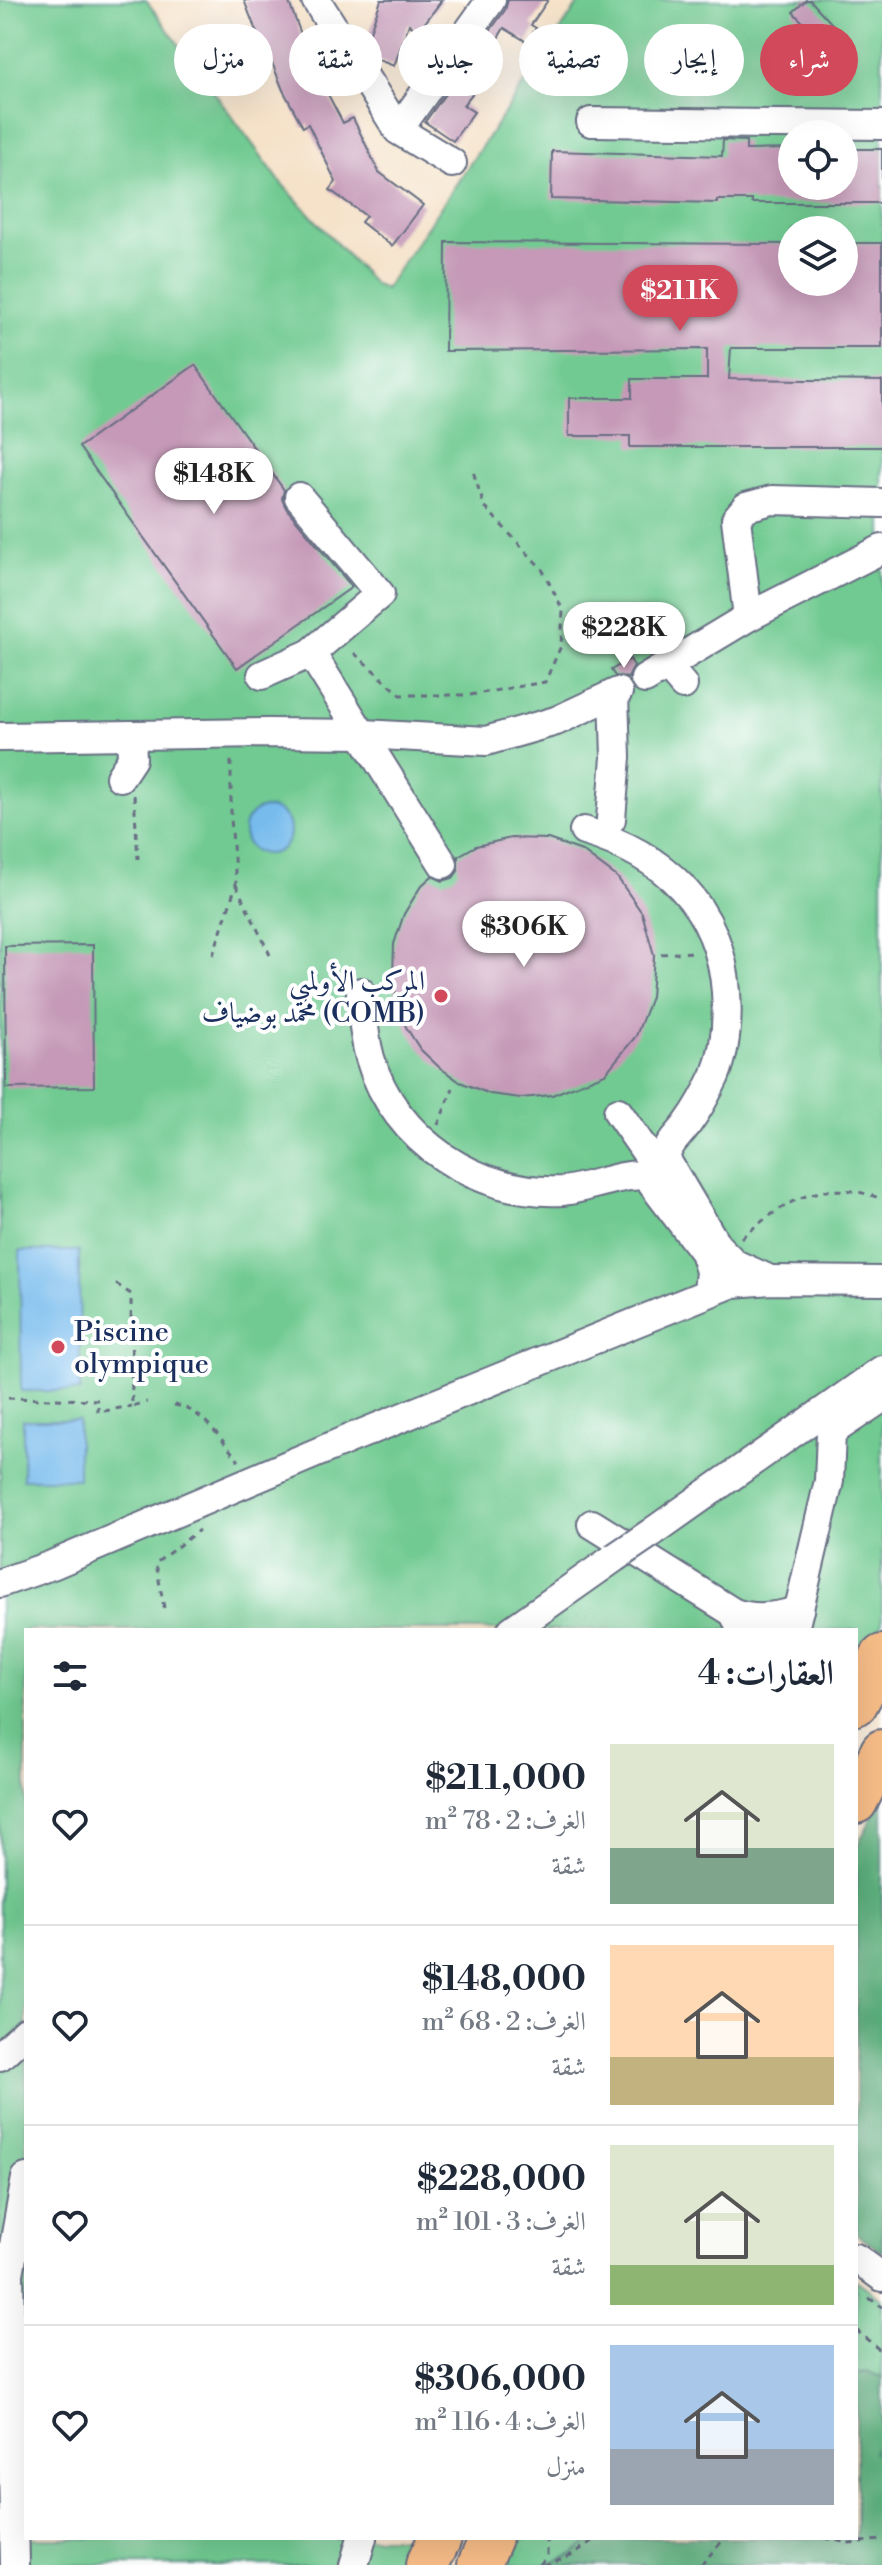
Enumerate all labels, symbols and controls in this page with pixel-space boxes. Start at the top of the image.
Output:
chip: منزل [174,24,273,96]
chip: شقة [289,24,382,96]
chip: جديد [398,24,503,96]
chip: تصفية [519,24,628,96]
chip: إيجار [644,24,744,96]
chip: شراء [760,24,858,96]
map controls [778,120,858,296]
button: locate [778,120,858,200]
button: layers [778,216,858,296]
pin: $211K [624,265,736,333]
text: $211K [641,275,719,307]
pin: $148K [158,448,270,516]
text: $148K [173,458,255,490]
pin: $228K [568,602,680,670]
text: $228K [581,612,667,644]
pin: $306K [468,901,580,969]
text: $306K [480,911,568,943]
place label: المركب الأولمبي محمد بوضياف (COMB) [202,962,425,1031]
marker: المركب الأولمبي محمد بوضياف (COMB) [432,987,450,1005]
place label: Piscine olympique [74,1315,209,1382]
marker: Piscine olympique [49,1338,67,1356]
text: العقارات: 4 [698,1653,834,1695]
icon: filters [48,1654,92,1698]
text: $211,000 [425,1758,586,1800]
icon: home [674,1776,770,1872]
icon: heart [48,1802,92,1846]
text: الغرف: 2 · 78 m² [425,1805,586,1837]
text: شقة [552,1850,586,1882]
text: $148,000 [422,1959,586,2001]
icon: home [674,1977,770,2073]
icon: heart [48,2003,92,2047]
text: الغرف: 2 · 68 m² [422,2006,586,2038]
text: شقة [552,2051,586,2083]
text: $228,000 [417,2159,586,2201]
icon: home [674,2177,770,2273]
icon: heart [48,2203,92,2247]
text: الغرف: 3 · 101 m² [416,2206,586,2238]
text: شقة [552,2251,586,2283]
text: $306,000 [415,2359,586,2401]
icon: home [674,2377,770,2473]
icon: heart [48,2403,92,2447]
text: الغرف: 4 · 116 m² [415,2406,586,2438]
text: منزل [546,2451,586,2483]

